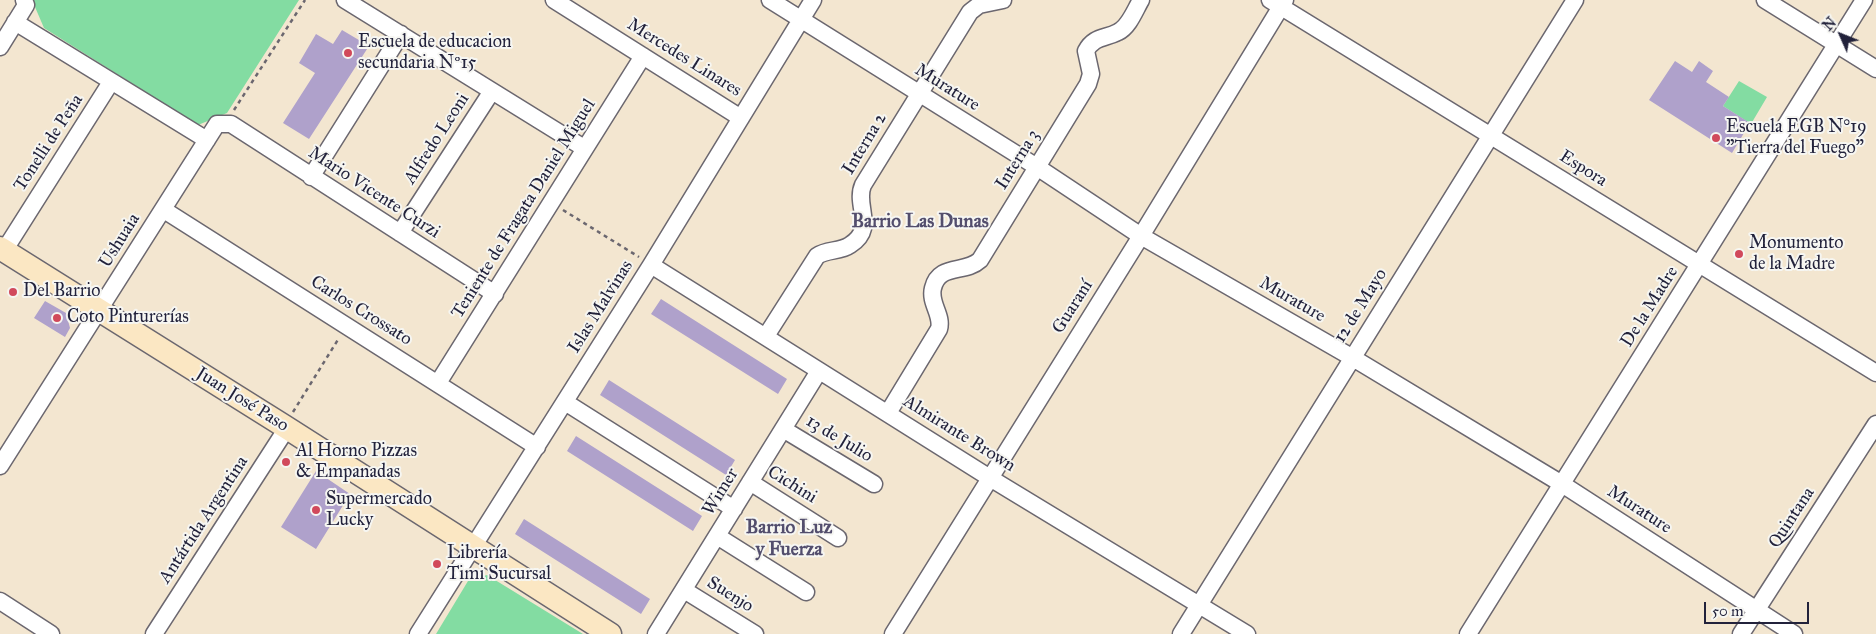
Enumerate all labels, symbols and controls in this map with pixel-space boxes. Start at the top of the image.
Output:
north arrow [1816,10,1866,60]
street label: Mercedes Linares [623,14,745,102]
text: N [1820,14,1840,34]
place label: Escuela de educacion secundaria Nº15 [358,32,512,74]
marker: Escuela de educacion secundaria Nº15 [342,47,354,59]
street label: Murature [911,60,983,116]
street label: Alfredo Leoni [400,90,474,188]
street label: Tonelli de Peña [10,91,88,195]
street label: Teniente de Fragata Daniel Miguel [447,95,601,323]
street label: Interna 2 [838,109,892,179]
place label: Escuela EGB N°19 "Tierra del Fuego" [1726,117,1867,160]
street label: Interna 3 [991,126,1045,194]
marker: Escuela EGB N°19 "Tierra del Fuego" [1710,132,1722,144]
street label: Mario Vicente Curzi [304,142,444,244]
street label: Espora [1555,146,1611,192]
street label: Ushuaia [95,210,145,272]
district label: Barrio Las Dunas [851,211,989,233]
place label: Monumento de la Madre [1749,233,1844,276]
marker: Monumento de la Madre [1733,248,1745,260]
street label: Islas Malvinas [564,257,638,357]
street label: De la Madre [1617,263,1683,351]
street label: 12 de Mayo [1330,265,1392,347]
street label: Carlos Crossato [306,271,416,351]
street label: Murature [1255,273,1329,327]
street label: Guaraní [1048,276,1098,338]
place label: Del Barrio [23,281,101,303]
marker: Del Barrio [7,286,19,298]
place label: Coto Pinturerías [67,307,189,329]
marker: Coto Pinturerías [51,312,63,324]
street label: Juan José Paso [192,363,292,437]
street label: Almirante Brown [899,391,1019,477]
street label: 13 de Julio [802,411,876,467]
place label: Al Horno Pizzas & Empanadas [296,441,417,484]
street label: Antártida Argentina [155,452,253,588]
marker: Al Horno Pizzas & Empanadas [280,456,292,468]
street label: Cichini [763,461,821,509]
street label: Wimer [698,465,744,519]
street label: Murature [1603,481,1675,539]
street label: Quintana [1764,484,1820,552]
place label: Supermercado Lucky [326,489,432,532]
marker: Supermercado Lucky [310,504,322,516]
district label: Barrio Luz y Fuerza [746,517,832,561]
place label: Librería Timi Sucursal [447,543,551,586]
marker: Librería Timi Sucursal [431,558,443,570]
street label: Suenjo [703,572,757,618]
scale bar [1706,592,1811,624]
text: 50 m [1712,602,1744,620]

